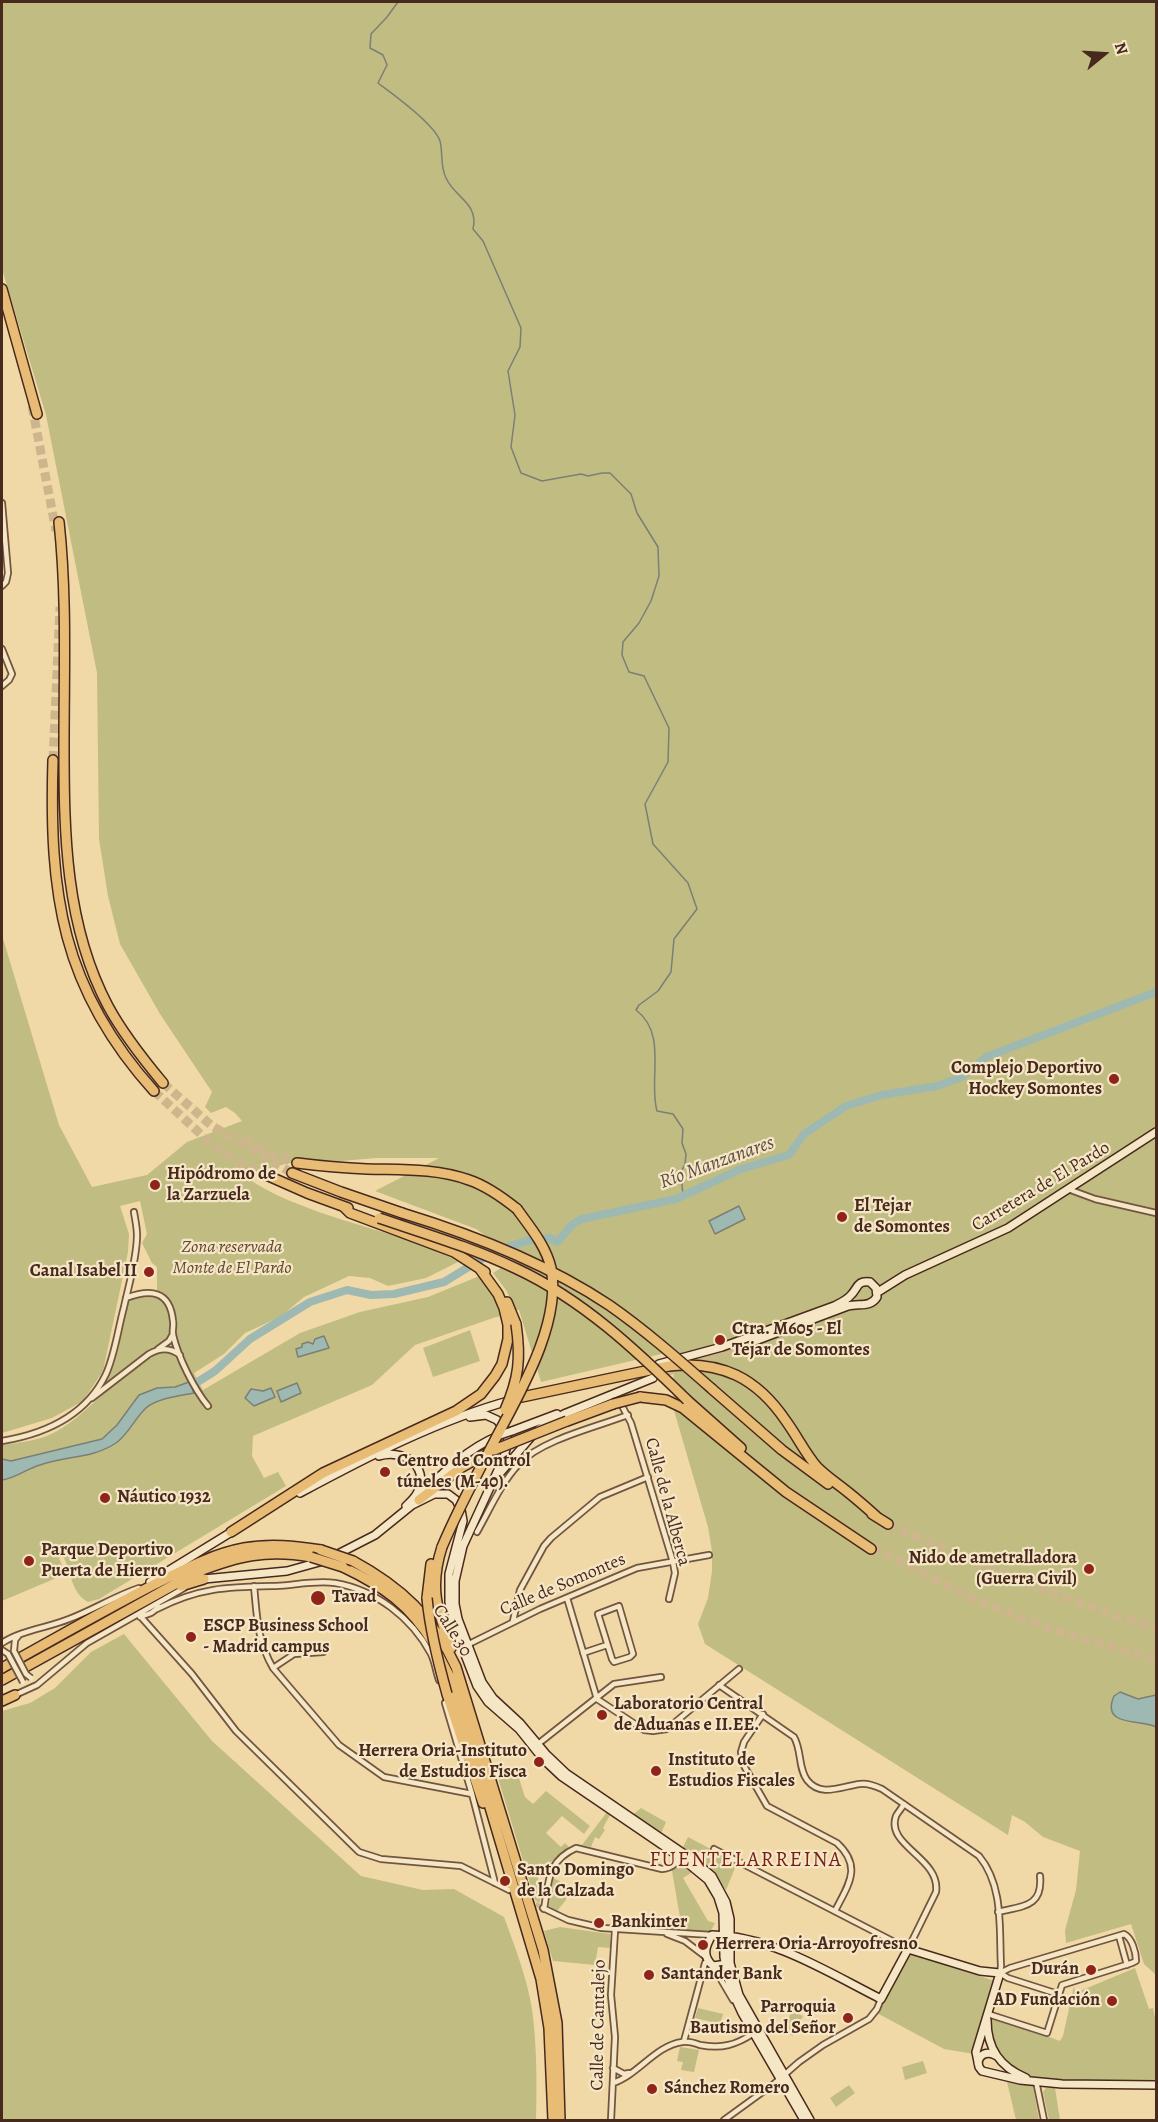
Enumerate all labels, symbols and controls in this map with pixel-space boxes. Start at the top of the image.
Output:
north arrow [1074,24,1134,84]
text: N [1109,39,1133,57]
place label: Complejo Deportivo Hockey Somontes [951,1058,1102,1100]
marker: Complejo Deportivo Hockey Somontes [1107,1072,1121,1086]
water label: Río Manzanares [656,1131,778,1195]
street label: Carretera de El Pardo [968,1137,1114,1237]
place label: Hipódromo de la Zarzuela [167,1164,276,1206]
marker: Hipódromo de la Zarzuela [148,1178,162,1192]
place label: El Tejar de Somontes [854,1196,950,1238]
marker: El Tejar de Somontes [835,1210,849,1224]
park label: Zona reservada Monte de El Pardo [172,1237,292,1280]
place label: Canal Isabel II [30,1261,137,1283]
marker: Canal Isabel II [142,1265,156,1279]
place label: Ctra. M605 - El Tejar de Somontes [732,1319,870,1362]
marker: Ctra. M605 - El Tejar de Somontes [713,1333,727,1347]
street label: Calle de la Alberca [639,1435,695,1569]
place label: Centro de Control túneles (M-40). [397,1451,530,1494]
marker: Centro de Control túneles (M-40). [378,1465,392,1479]
place label: Náutico 1932 [117,1487,211,1509]
marker: Náutico 1932 [98,1491,112,1505]
place label: Parque Deportivo Puerta de Hierro [41,1540,173,1582]
place label: Nido de ametralladora (Guerra Civil) [909,1548,1077,1590]
street label: Calle de Somontes [497,1549,629,1621]
marker: Parque Deportivo Puerta de Hierro [22,1554,36,1568]
marker: Nido de ametralladora (Guerra Civil) [1082,1562,1096,1576]
place label: Tavad [332,1587,376,1609]
marker: Tavad [309,1589,327,1607]
street label: Calle 30 [428,1601,476,1661]
place label: ESCP Business School - Madrid campus [203,1616,368,1658]
marker: ESCP Business School - Madrid campus [184,1630,198,1644]
place label: Laboratorio Central de Aduanas e II.EE. [614,1694,763,1736]
marker: Laboratorio Central de Aduanas e II.EE. [595,1708,609,1722]
place label: Herrera Oria-Instituto de Estudios Fisca [358,1741,527,1784]
place label: Instituto de Estudios Fiscales [668,1750,795,1792]
marker: Herrera Oria-Instituto de Estudios Fisca [532,1755,546,1769]
marker: Instituto de Estudios Fiscales [649,1764,663,1778]
district label: FUENTELARREINA [649,1848,843,1874]
place label: Santo Domingo de la Calzada [517,1860,634,1902]
marker: Santo Domingo de la Calzada [498,1874,512,1888]
place label: Bankinter [611,1912,687,1934]
marker: Bankinter [592,1916,606,1930]
place label: Herrera Oria-Arroyofresno [715,1934,918,1956]
marker: Herrera Oria-Arroyofresno [696,1938,710,1952]
street label: Calle de Cantalejo [587,1959,611,2091]
place label: Durán [1031,1959,1079,1981]
marker: Durán [1084,1963,1098,1977]
place label: Santander Bank [661,1964,782,1986]
marker: Santander Bank [642,1968,656,1982]
place label: AD Fundación [993,1990,1100,2012]
marker: AD Fundación [1105,1994,1119,2008]
place label: Parroquia Bautismo del Señor [690,1997,836,2040]
marker: Parroquia Bautismo del Señor [841,2011,855,2025]
place label: Sánchez Romero [664,2078,789,2100]
marker: Sánchez Romero [645,2082,659,2096]

